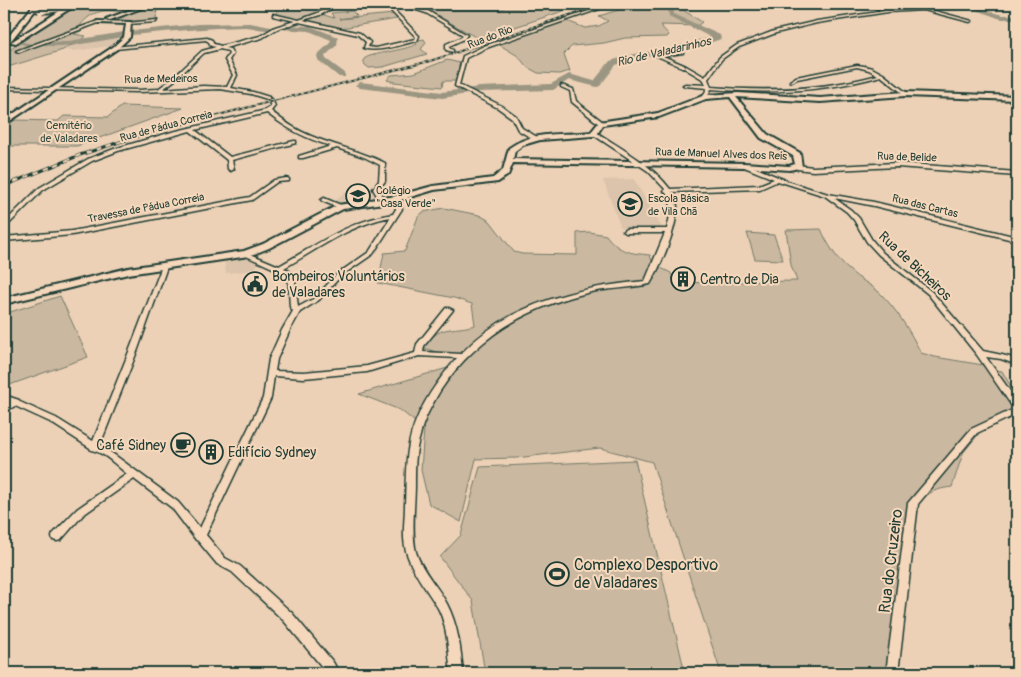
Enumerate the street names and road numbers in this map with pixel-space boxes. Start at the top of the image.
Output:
street label: Rua do Rio [466,22,514,52]
street label: Rua de Medeiros [124,72,198,86]
street label: Rua de Pádua Correia [118,107,214,145]
street label: Rua de Manuel Alves dos Reis [655,145,787,163]
street label: Rua de Belide [877,149,938,165]
street label: Travessa de Pádua Correia [87,190,205,226]
street label: Rua das Cartas [891,192,959,220]
street label: Rua de Bicheiros [875,228,956,305]
street label: Rua do Cruzeiro [875,508,907,614]

